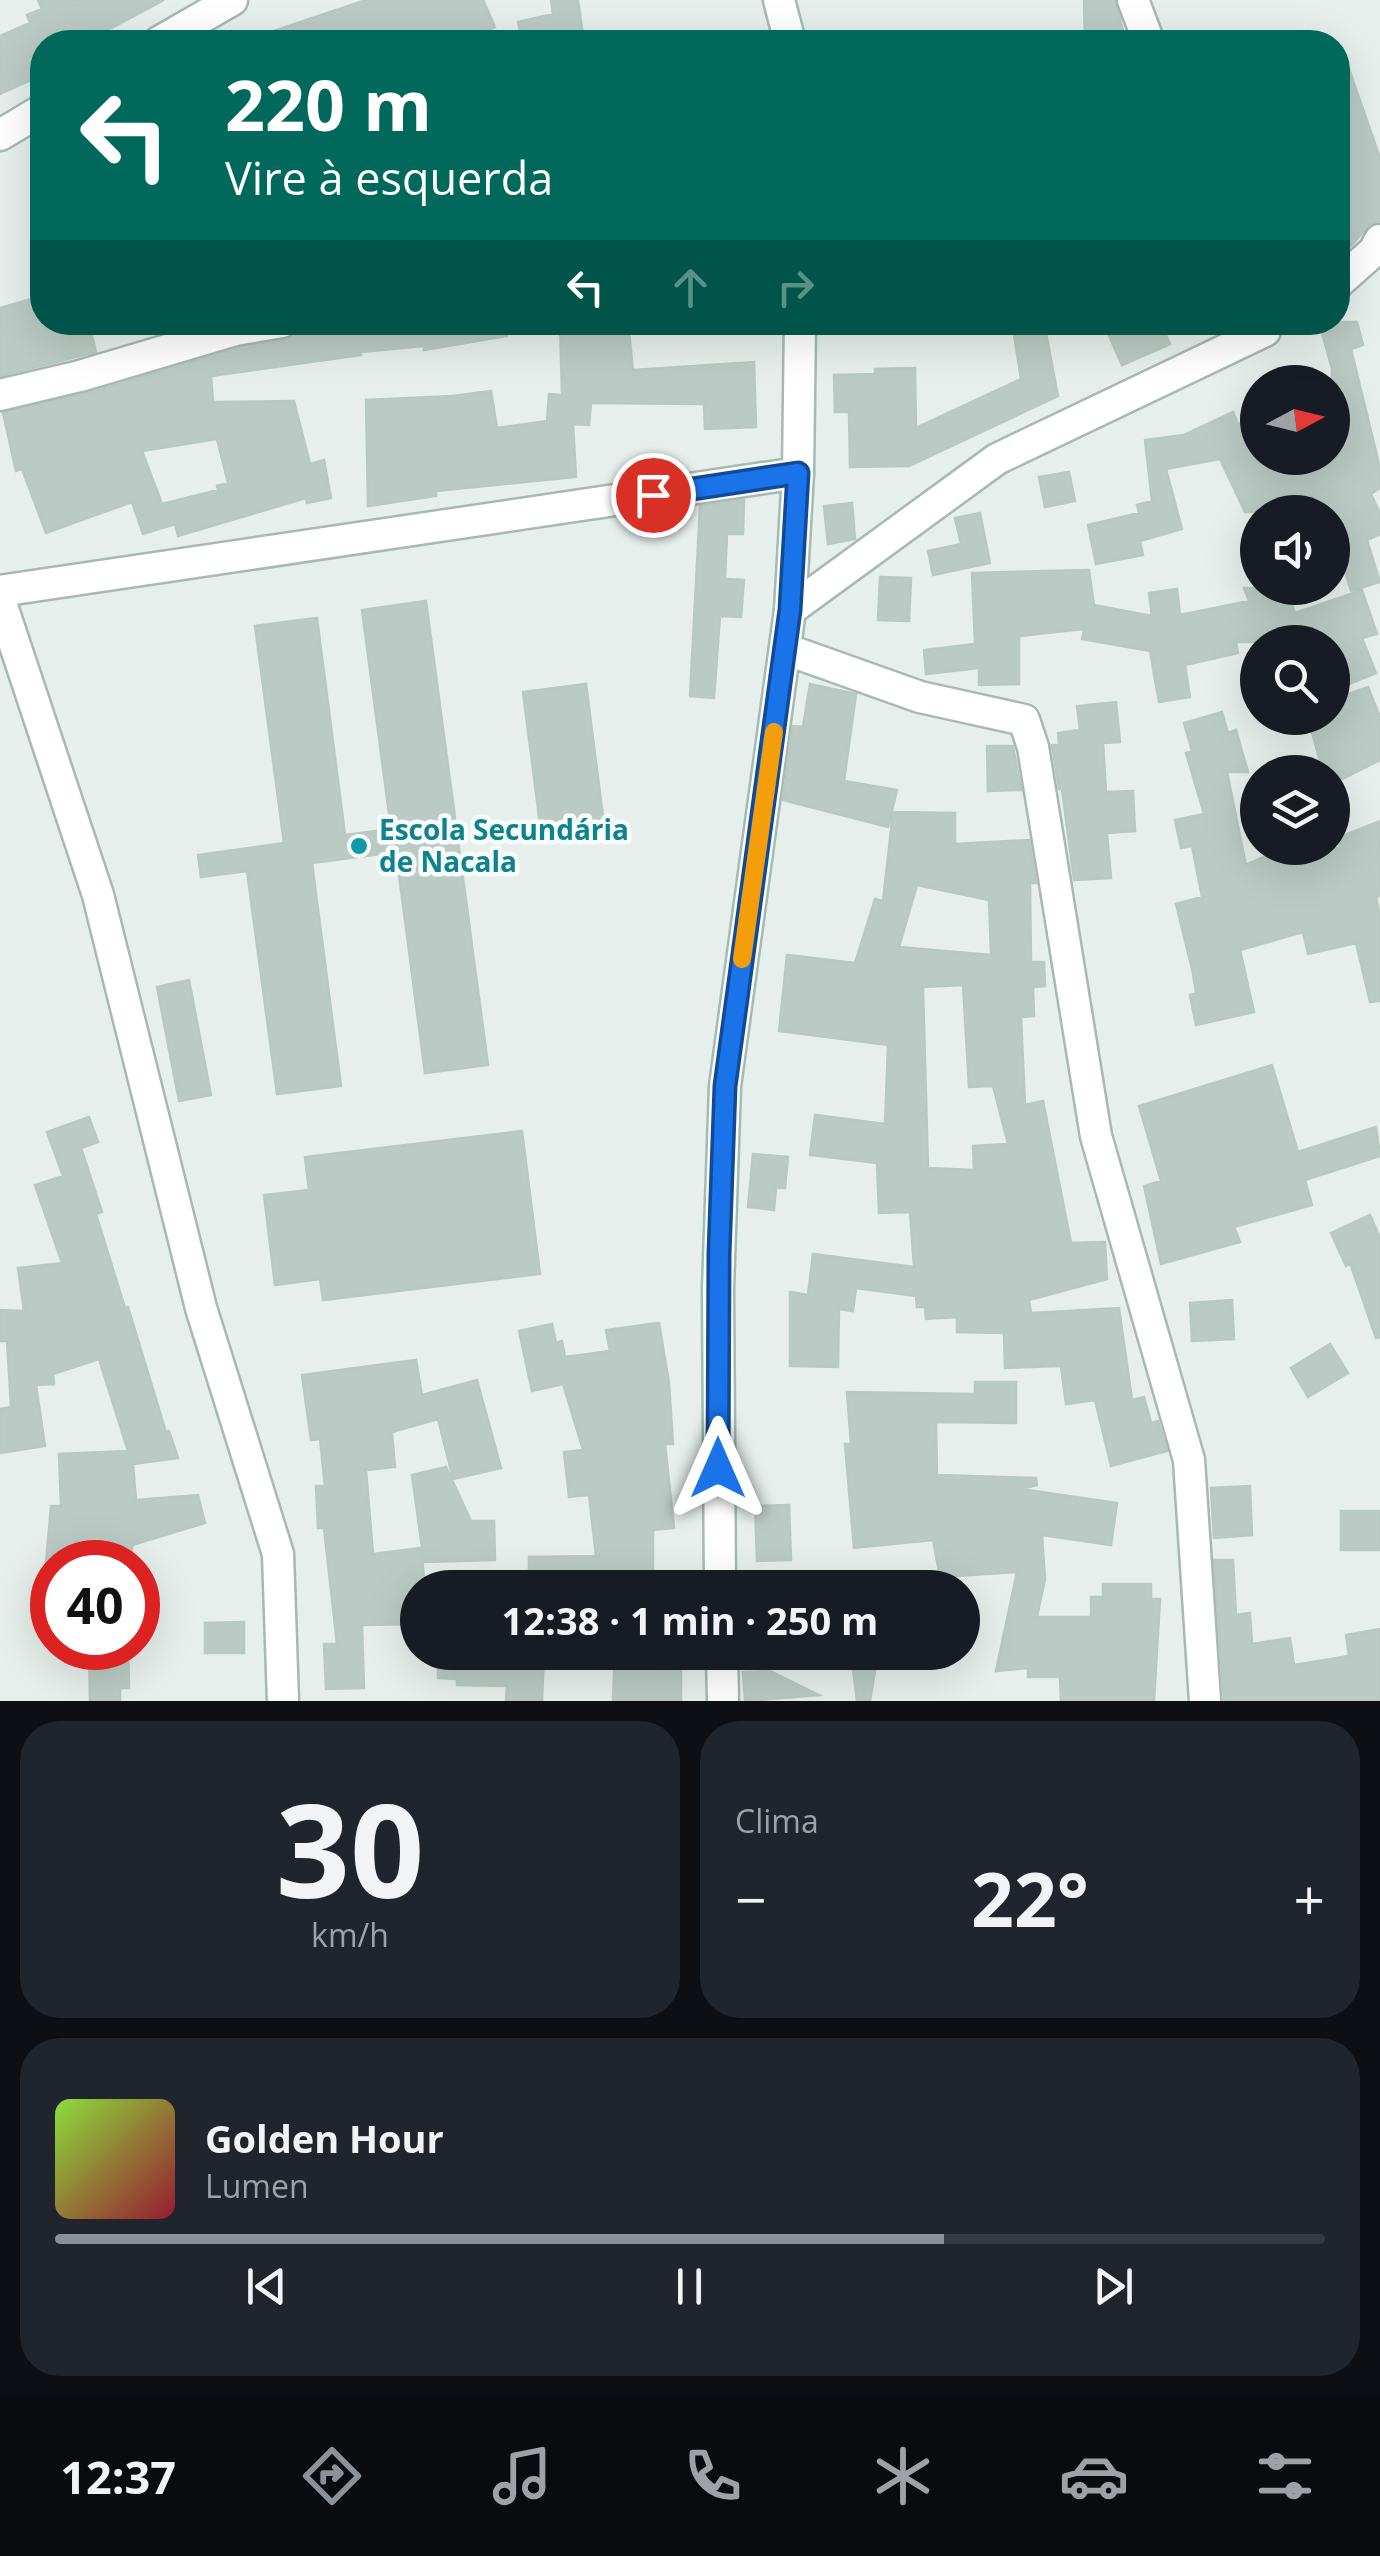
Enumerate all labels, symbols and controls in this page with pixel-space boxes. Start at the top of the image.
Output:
text: 220 m [225,56,432,152]
icon: left [60,70,190,200]
text: Vire à esquerda [225,147,553,208]
icon: left [558,260,613,315]
icon: ahead [663,260,718,315]
icon: right [768,260,823,315]
north arrow [1240,365,1350,475]
map controls [1240,365,1350,865]
pin [611,453,696,538]
icon: arrive [626,468,681,523]
button: sound [1240,495,1350,605]
button: search [1240,625,1350,735]
button: layers [1240,755,1350,865]
place label: Escola Secundária de Nacala [379,810,629,880]
marker: Escola Secundária de Nacala [348,835,370,857]
position arrow [666,1416,770,1520]
speed limit sign: 40 [30,1540,160,1670]
text: 12:38 · 1 min · 250 m [502,1594,878,1646]
text: 30 [276,1759,424,1936]
text: Clima [735,1799,819,1842]
text: 22° [971,1847,1089,1949]
text: − [735,1861,766,1936]
text: + [1294,1861,1325,1936]
text: km/h [311,1913,389,1956]
text: Golden Hour [205,2112,444,2164]
text: Lumen [205,2164,309,2207]
icon: previous [239,2259,294,2314]
icon: pause [662,2259,717,2314]
icon: next [1086,2259,1141,2314]
icon: directions [297,2441,367,2511]
icon: music [487,2441,557,2511]
icon: phone [678,2441,748,2511]
icon: climate [868,2441,938,2511]
icon: car [1059,2441,1129,2511]
icon: filters [1250,2441,1320,2511]
text: 12:37 [60,2446,176,2507]

